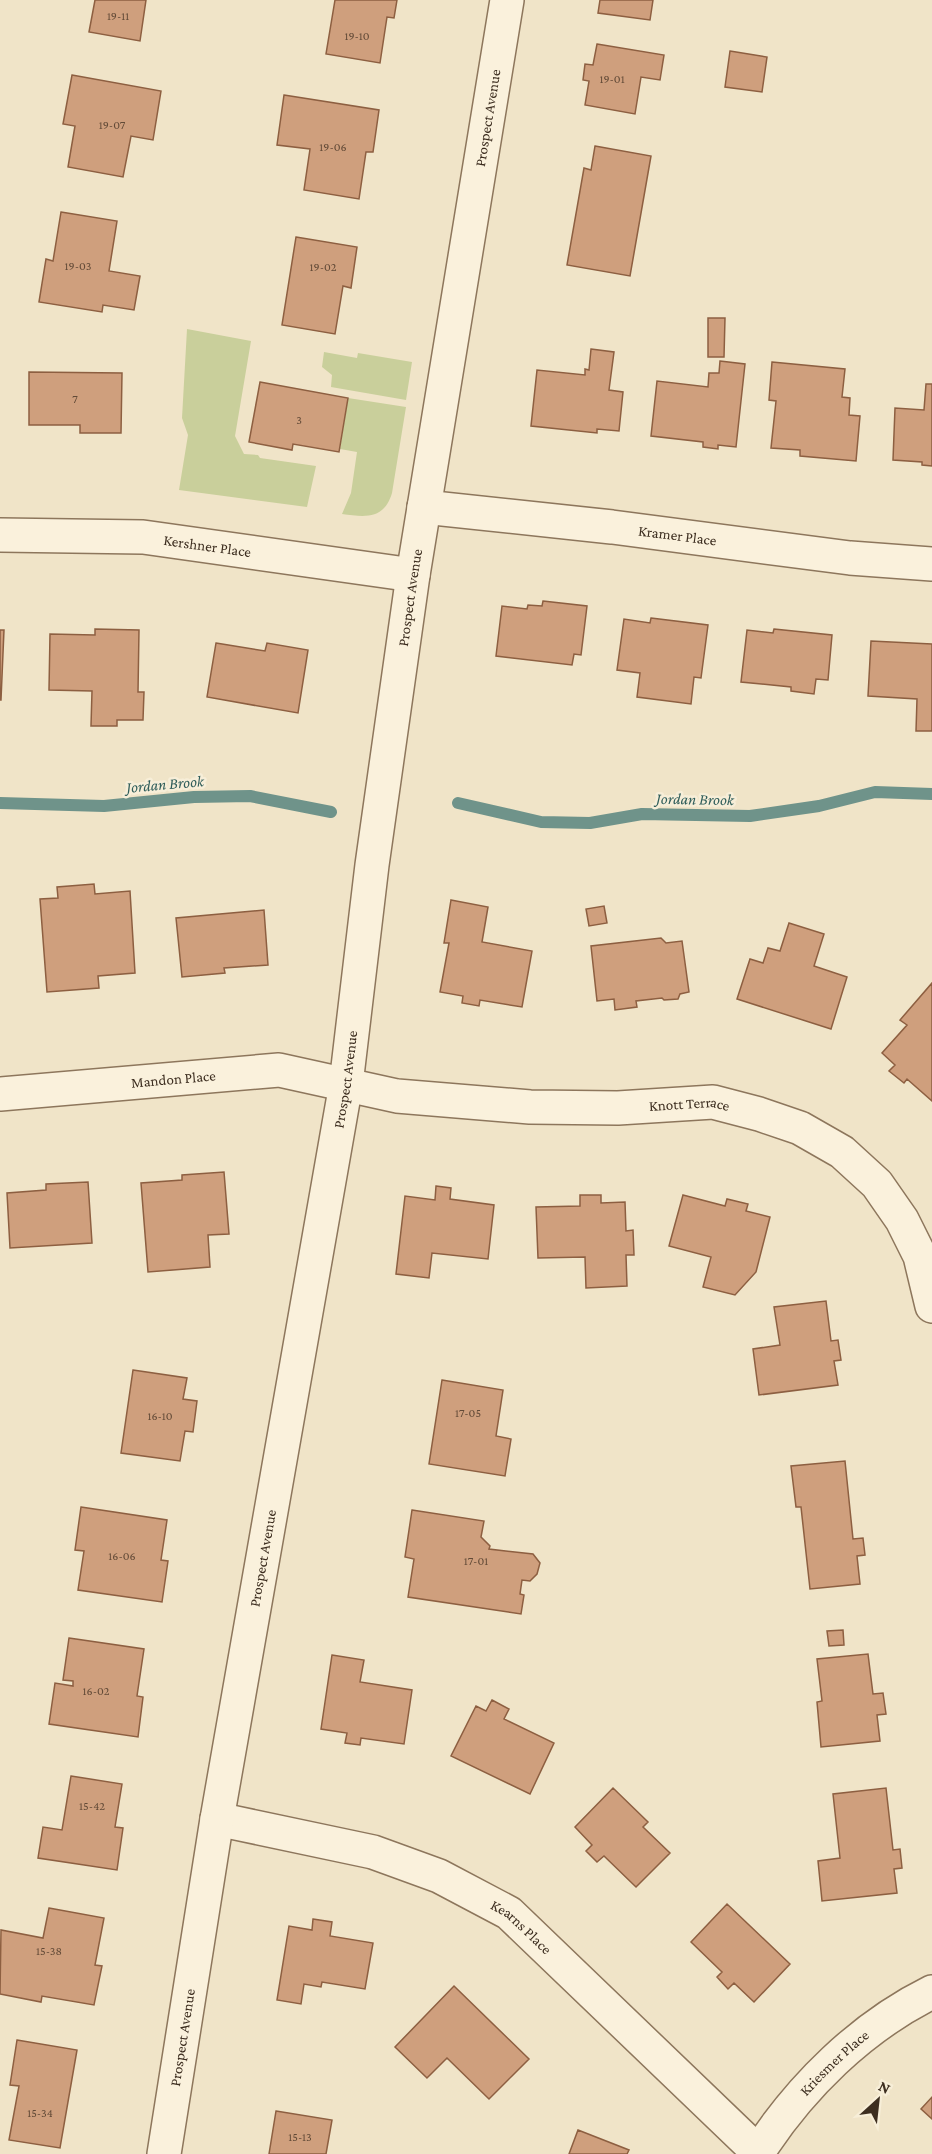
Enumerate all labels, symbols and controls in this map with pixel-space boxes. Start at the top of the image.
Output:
house number: 19-11 [107,9,129,23]
house number: 19-10 [344,29,370,43]
street label: Prospect Avenue [472,68,504,168]
house number: 19-01 [599,72,625,86]
house number: 19-07 [99,118,126,132]
house number: 19-06 [319,140,347,154]
house number: 19-03 [65,259,92,273]
house number: 19-02 [310,260,337,274]
house number: 7 [72,392,78,406]
house number: 3 [296,413,302,427]
street label: Kramer Place [637,523,718,549]
street label: Kershner Place [163,532,253,560]
street label: Prospect Avenue [395,547,425,648]
water label: Jordan Brook [123,772,206,797]
water label: Jordan Brook [653,790,735,809]
street label: Prospect Avenue [330,1029,360,1129]
street label: Mandon Place [130,1067,217,1091]
street label: Knott Terrace [649,1094,732,1114]
house number: 17-05 [455,1406,481,1420]
house number: 16-10 [147,1409,173,1423]
street label: Prospect Avenue [246,1508,279,1608]
house number: 16-06 [108,1549,136,1563]
house number: 17-01 [464,1554,488,1568]
house number: 16-02 [83,1684,110,1698]
house number: 15-42 [79,1799,105,1813]
street label: Kearns Place [488,1897,555,1958]
house number: 15-38 [36,1944,62,1958]
street label: Prospect Avenue [167,1987,198,2087]
street label: Kriesmer Place [797,2026,872,2099]
north arrow [848,2070,908,2130]
text: N [876,2077,893,2097]
house number: 15-34 [27,2106,53,2120]
house number: 15-13 [288,2130,312,2144]

